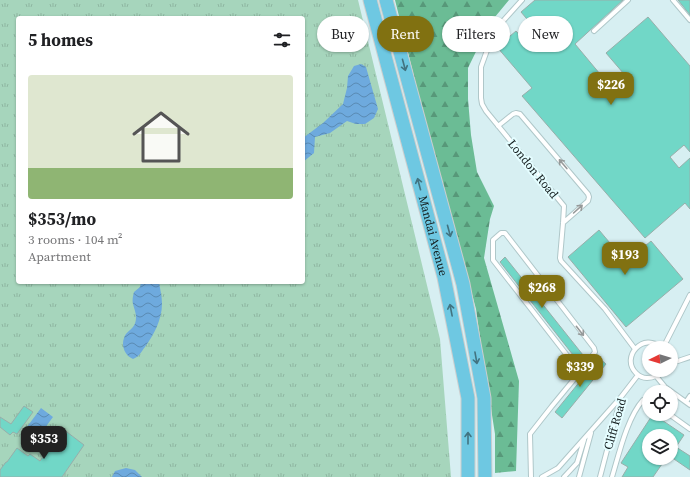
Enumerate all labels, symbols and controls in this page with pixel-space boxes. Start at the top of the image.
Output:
chip: Buy [317,16,369,52]
chip: Rent [377,16,434,52]
chip: Filters [442,16,510,52]
chip: New [518,16,573,52]
text: 5 homes [28,28,93,52]
icon: filters [271,29,293,51]
one-way arrow [400,58,408,71]
pin: $226 [587,72,635,106]
text: $226 [597,76,625,93]
icon: home [125,101,197,173]
street label: London Road [504,136,562,202]
one-way arrow [558,159,567,170]
one-way arrow [415,177,422,190]
street label: Mandai Avenue [415,194,451,278]
one-way arrow [573,205,584,214]
text: $353/mo [28,207,96,231]
one-way arrow [446,224,453,237]
text: 3 rooms · 104 m² [28,231,123,248]
pin: $193 [601,242,649,276]
text: $193 [611,246,639,263]
text: Apartment [28,248,91,265]
pin: $268 [518,275,566,309]
text: $268 [528,279,556,296]
one-way arrow [446,303,454,316]
one-way arrow [576,325,585,336]
north arrow [642,341,678,377]
map controls [642,341,678,465]
one-way arrow [473,351,481,364]
pin: $339 [556,354,604,388]
text: $339 [566,358,594,375]
button: locate [642,385,678,421]
street label: Cliff Road [600,396,630,451]
pin: $353 [20,426,68,460]
button: layers [642,429,678,465]
text: $353 [30,430,58,447]
one-way arrow [464,432,472,445]

